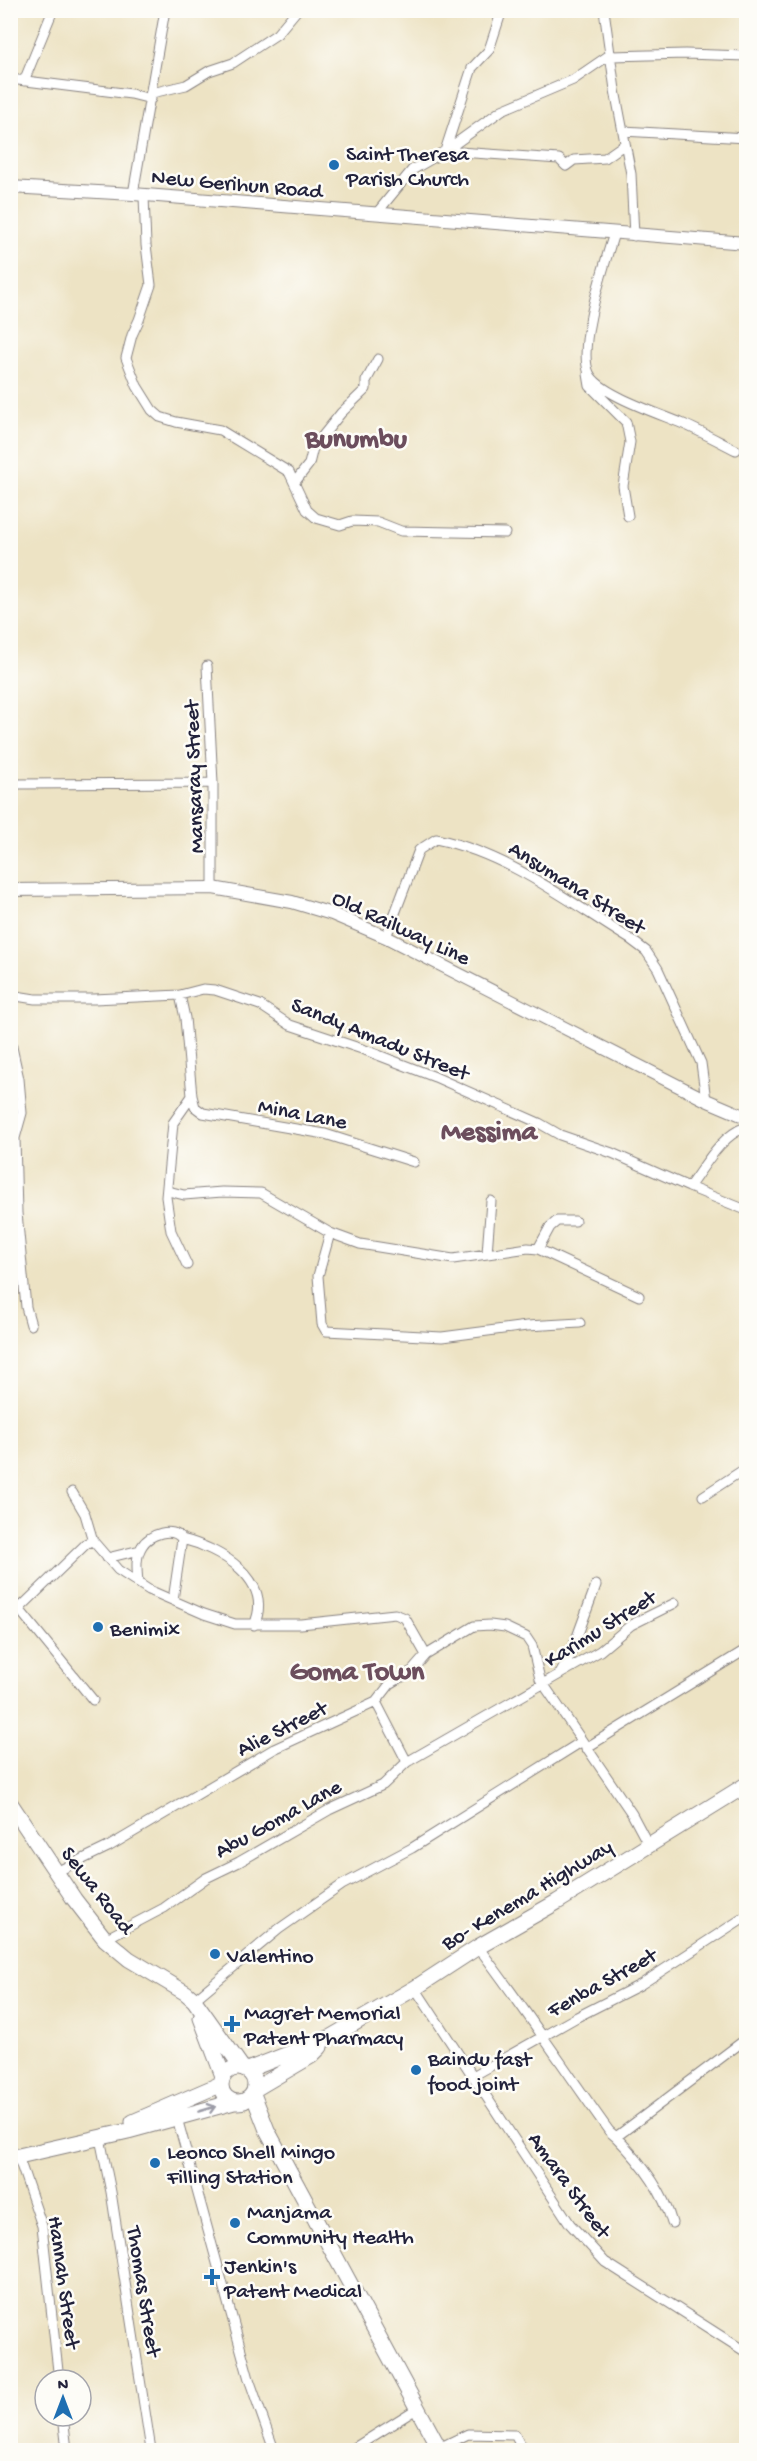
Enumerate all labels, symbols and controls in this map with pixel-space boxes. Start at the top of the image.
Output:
place label: Saint Theresa Parish Church [345,143,470,194]
marker: Saint Theresa Parish Church [327,158,341,172]
street label: New Gerihun Road [150,166,325,207]
district label: Bunumbu [304,424,408,457]
street label: Mansaray Street [180,698,212,854]
street label: Ansumana Street [503,837,651,943]
street label: Old Railway Line [327,886,474,973]
street label: Sandy Amadu Street [287,993,474,1089]
street label: Mina Lane [256,1095,350,1137]
district label: Messima [441,1117,538,1150]
street label: Karimu Street [540,1585,663,1675]
place label: Benimix [109,1618,180,1644]
marker: Benimix [91,1620,105,1634]
district label: Goma Town [290,1657,425,1690]
street label: Alie Street [233,1696,334,1764]
street label: Abu Goma Lane [211,1775,347,1866]
street label: Bo- Kenema Highway [437,1835,618,1958]
street label: Sewa Road [54,1842,139,1942]
street label: Fenba Street [543,1943,664,2026]
place label: Valentino [226,1945,314,1971]
marker: Valentino [208,1947,222,1961]
place label: Magret Memorial Patent Pharmacy [243,2002,404,2053]
marker: Magret Memorial Patent Pharmacy [225,2017,239,2031]
place label: Baindu fast food joint [427,2048,533,2099]
marker: Baindu fast food joint [409,2063,423,2077]
one-way arrow [197,2103,216,2114]
street label: Amara Street [521,2128,616,2246]
place label: Leonco Shell Mingo Filling Station [166,2141,335,2192]
marker: Leonco Shell Mingo Filling Station [148,2156,162,2170]
place label: Manjama Community Health [247,2201,414,2252]
street label: Hannah Street [40,2215,84,2352]
marker: Manjama Community Health [228,2216,242,2230]
street label: Thomas Street [119,2223,165,2361]
place label: Jenkin's Patent Medical [223,2255,362,2306]
marker: Jenkin's Patent Medical [205,2270,219,2284]
north arrow [33,2368,93,2428]
text: N [58,2377,69,2396]

